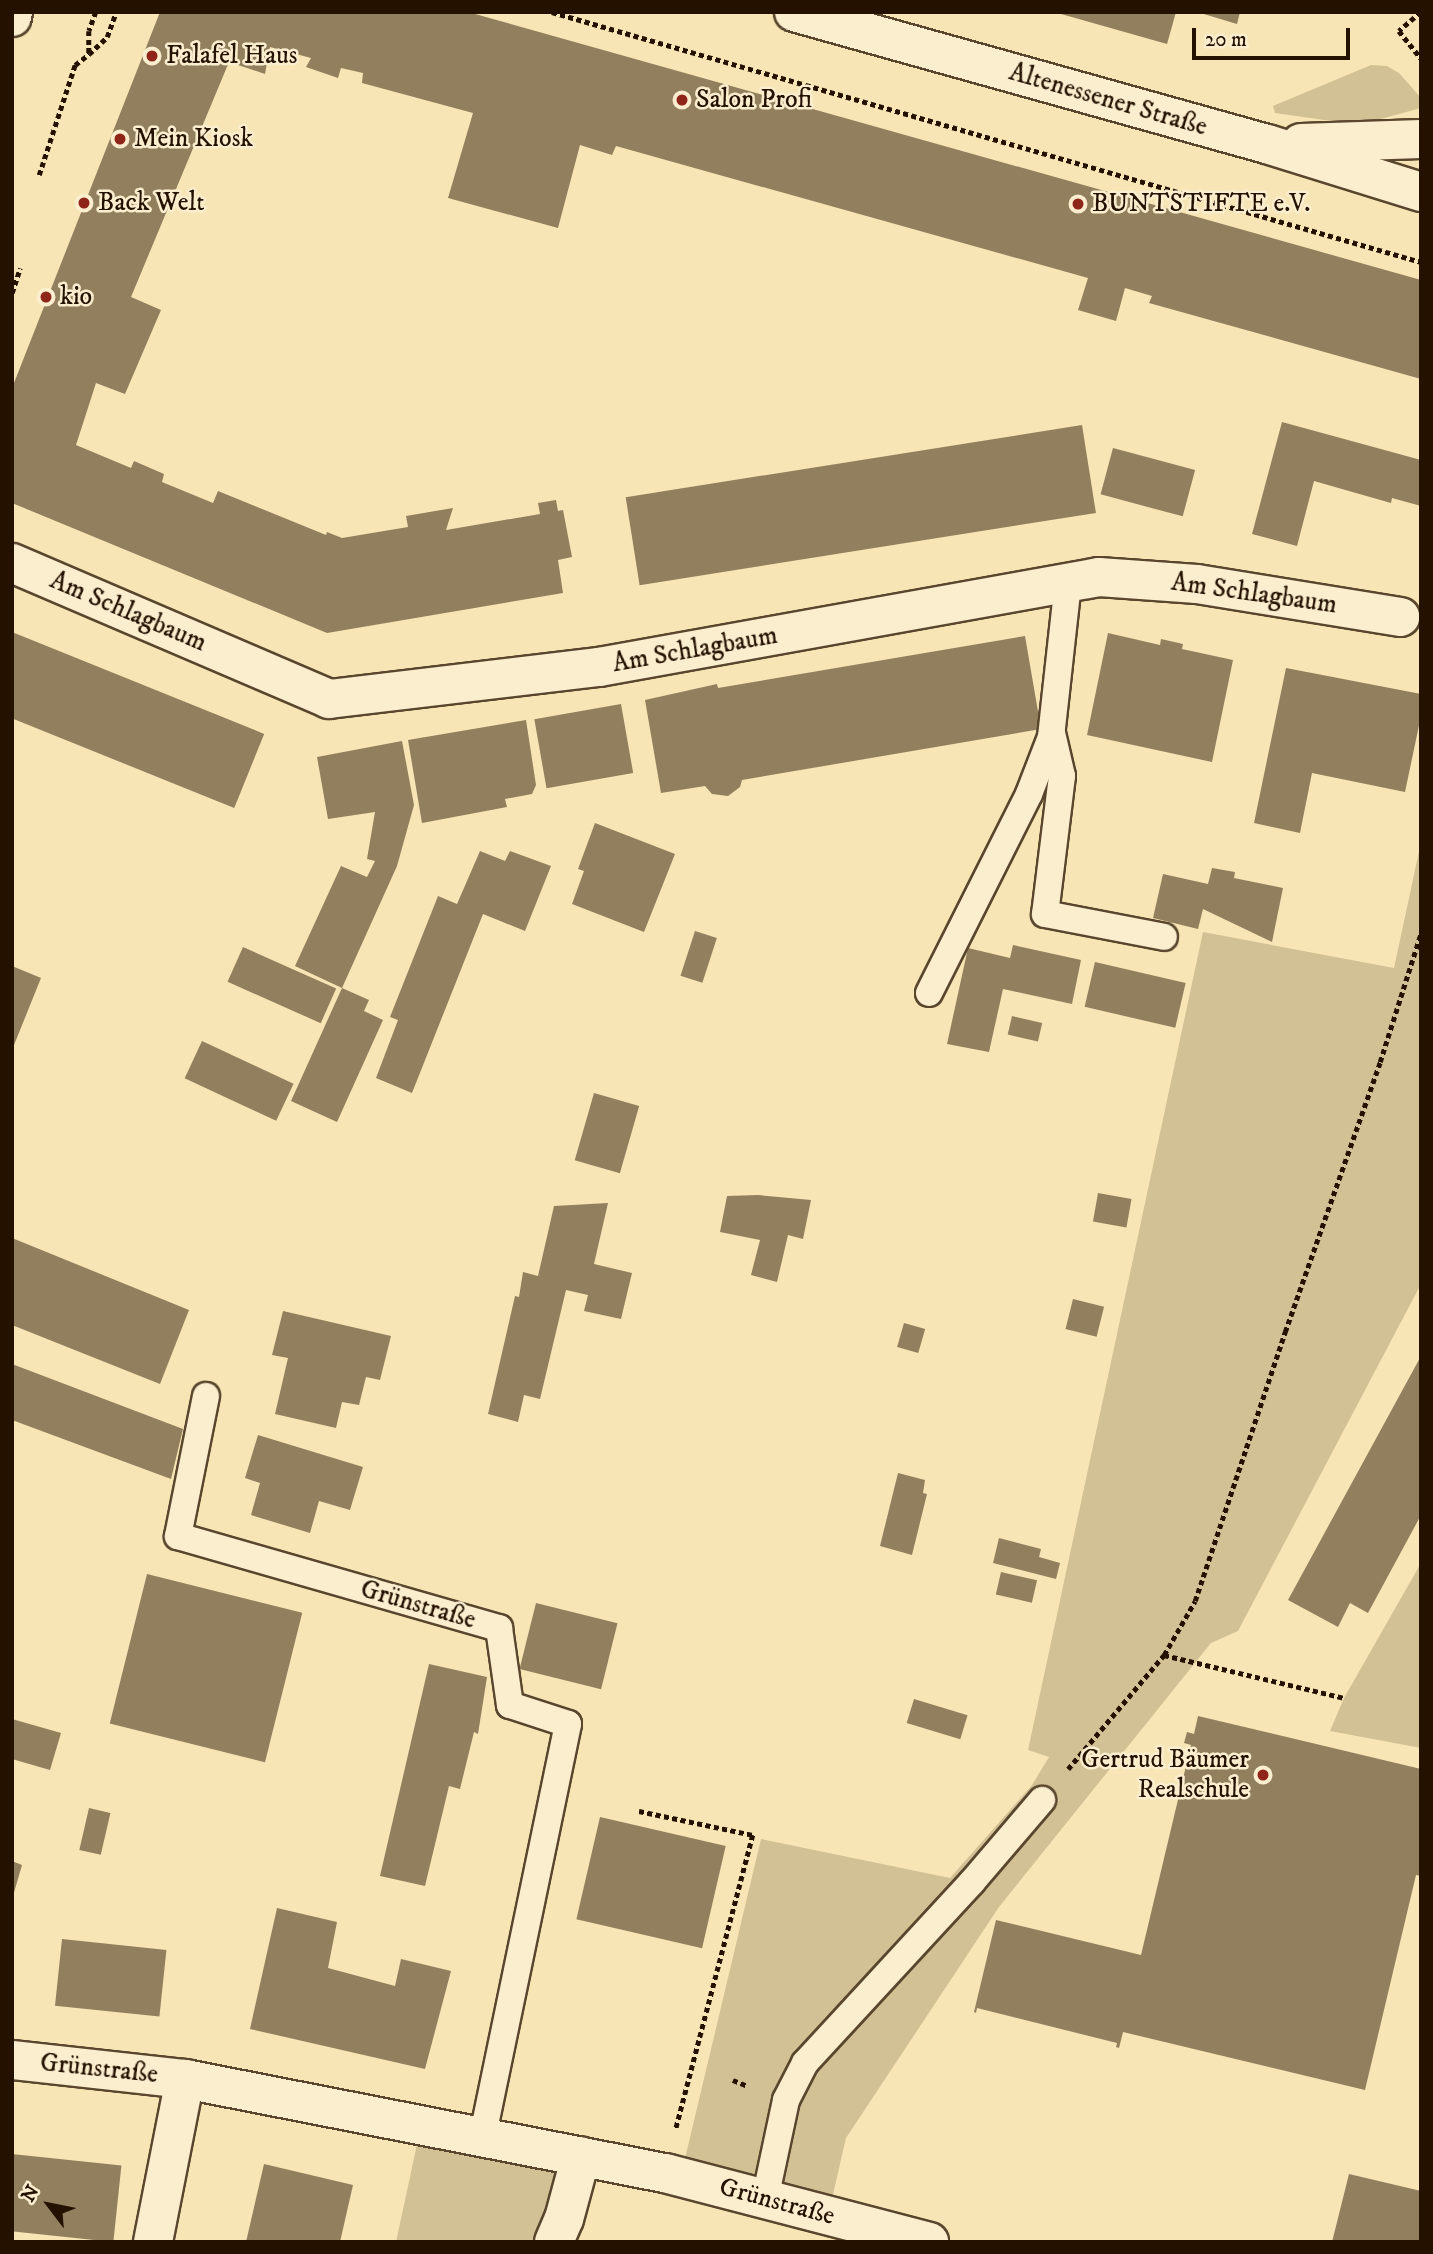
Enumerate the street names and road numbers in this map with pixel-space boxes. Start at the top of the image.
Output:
street label: Altenessener Straße [1005,57,1211,143]
street label: Am Schlagbaum [45,565,211,659]
street label: Am Schlagbaum [1169,567,1339,621]
street label: Am Schlagbaum [610,620,780,680]
street label: Grünstraße [357,1574,479,1636]
street label: Grünstraße [39,2047,159,2091]
street label: Grünstraße [716,2172,838,2232]

